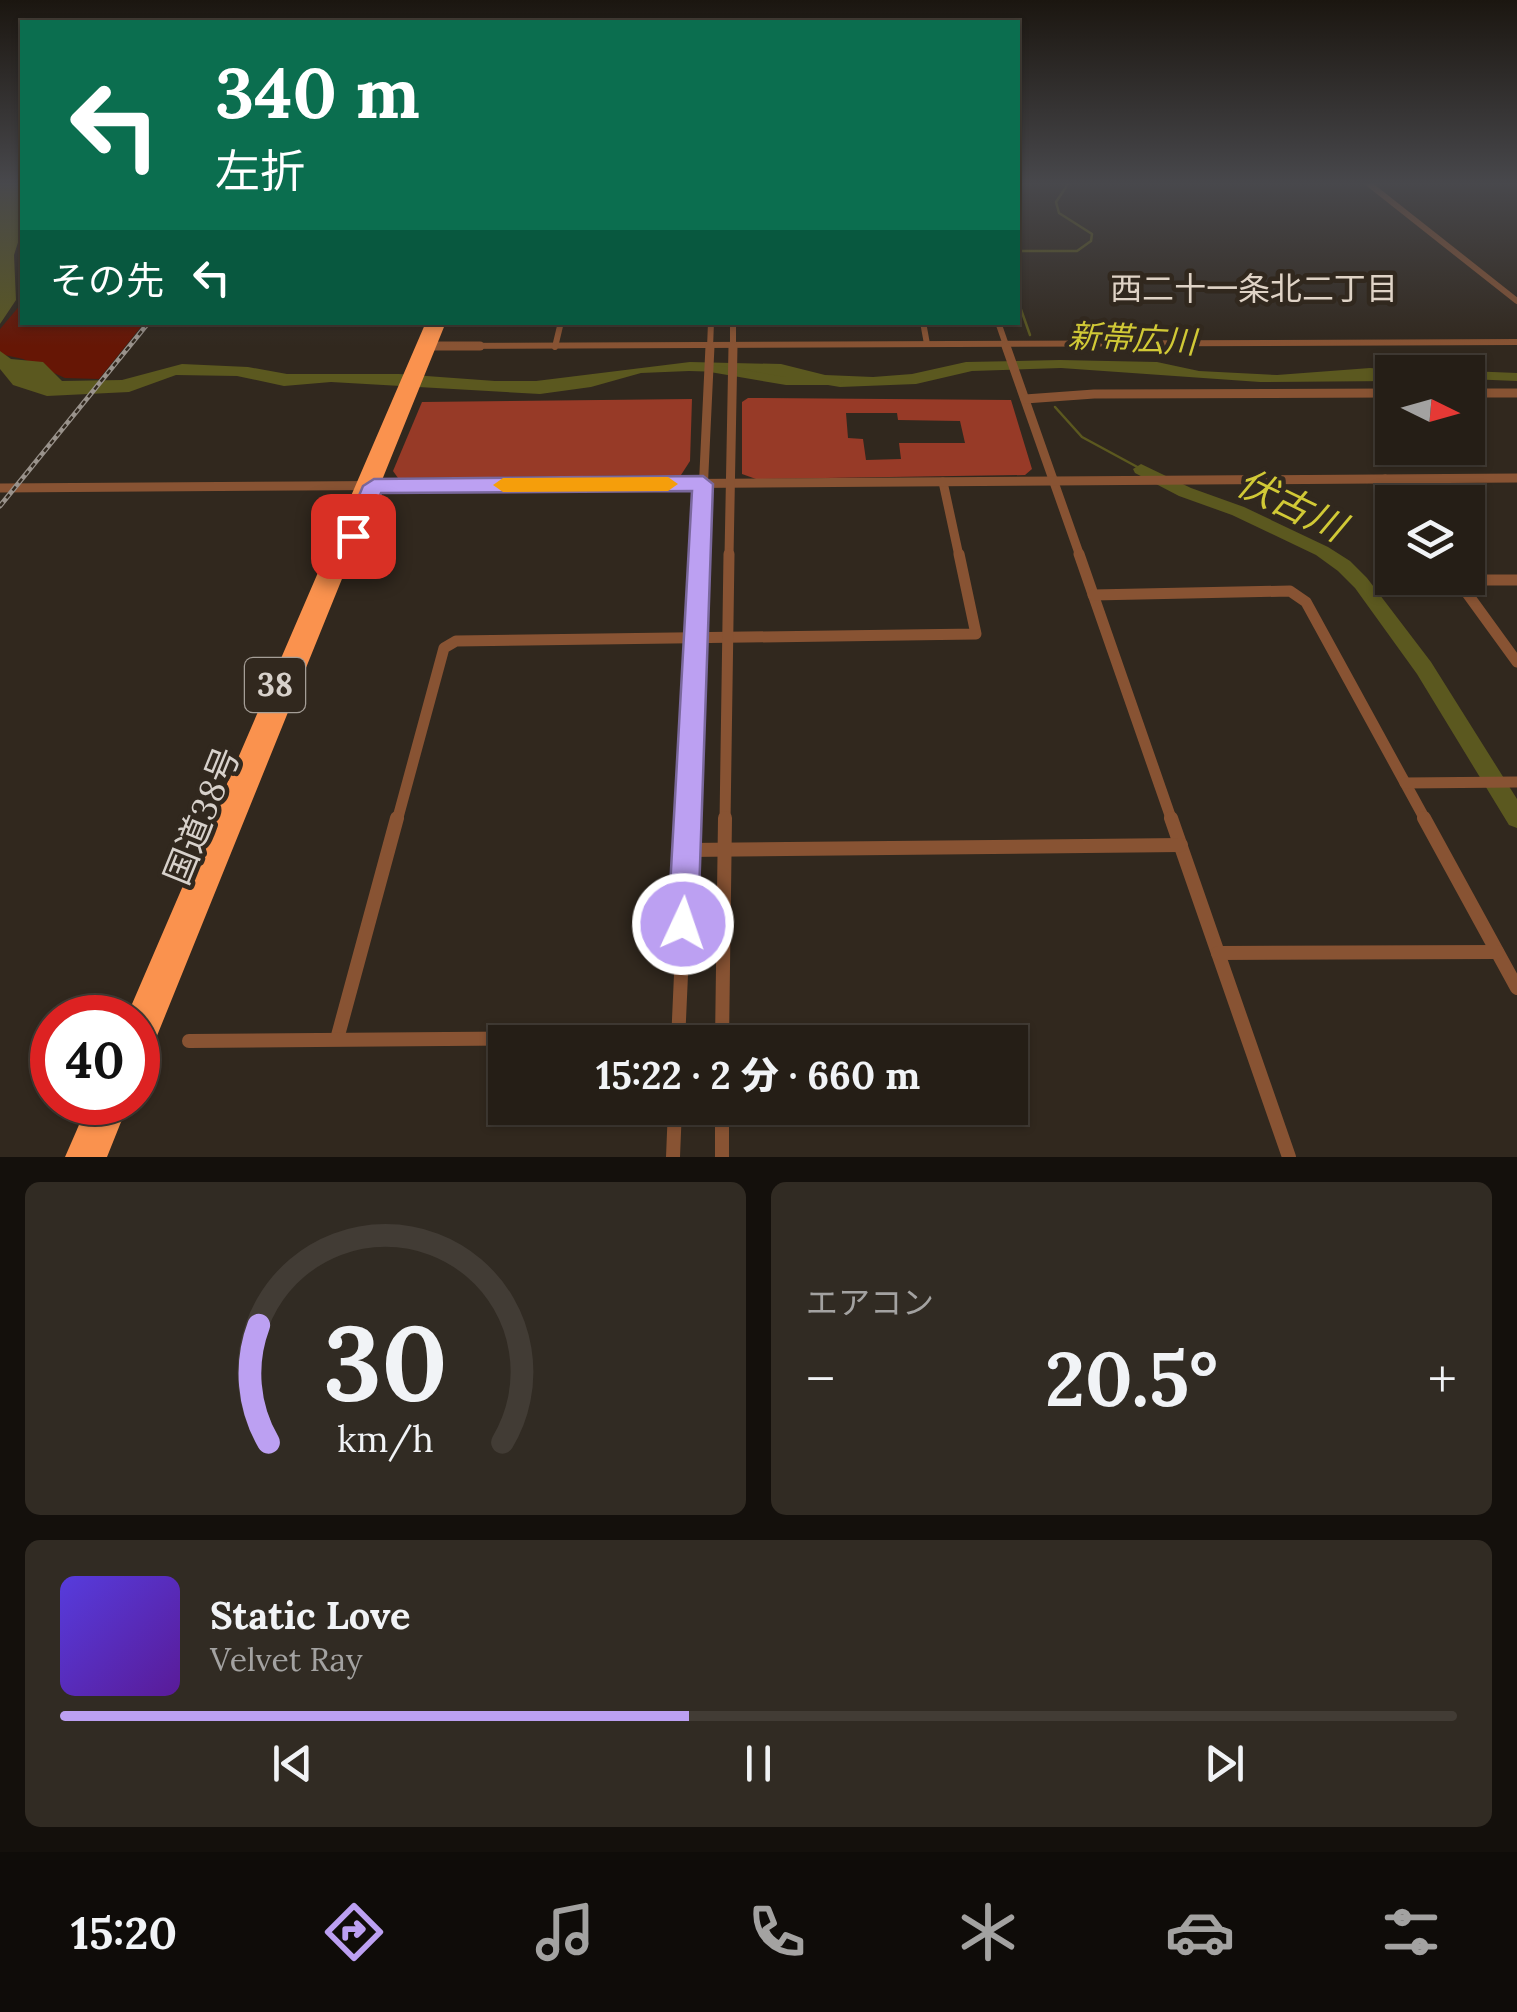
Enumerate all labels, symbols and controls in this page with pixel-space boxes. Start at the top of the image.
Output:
text: 340 m [215,48,420,137]
icon: left [50,60,180,190]
text: 左折 [215,142,305,199]
icon: left [184,250,239,305]
text: その先 [50,256,164,304]
district label: 西二十一条北二丁目 [1110,268,1398,309]
water label: 新帯広川 [1067,315,1200,362]
north arrow [1375,355,1485,465]
map controls [1375,355,1485,595]
water label: 伏古川 [1230,458,1357,552]
button: layers [1375,485,1485,595]
pin [311,494,396,579]
icon: arrive [326,509,381,564]
road number: 38 [245,658,305,712]
street label: 国道38号 [154,741,249,891]
position arrow [631,872,735,976]
speed limit sign: 40 [30,995,160,1125]
text: 15:22 · 2 分 · 660 m [596,1051,920,1099]
text: エアコン [806,1282,934,1323]
text: 30 [323,1295,448,1428]
text: 20.5° [1045,1331,1218,1427]
text: − [806,1344,835,1414]
text: + [1428,1344,1457,1414]
text: km/h [337,1416,434,1462]
text: Static Love [210,1591,410,1639]
text: Velvet Ray [210,1639,363,1680]
icon: previous [265,1736,320,1791]
icon: pause [731,1736,786,1791]
icon: next [1197,1736,1252,1791]
icon: directions [319,1897,389,1967]
icon: music [530,1897,600,1967]
icon: phone [742,1897,812,1967]
icon: climate [953,1897,1023,1967]
icon: car [1165,1897,1235,1967]
icon: filters [1376,1897,1446,1967]
text: 15:20 [71,1904,177,1961]

